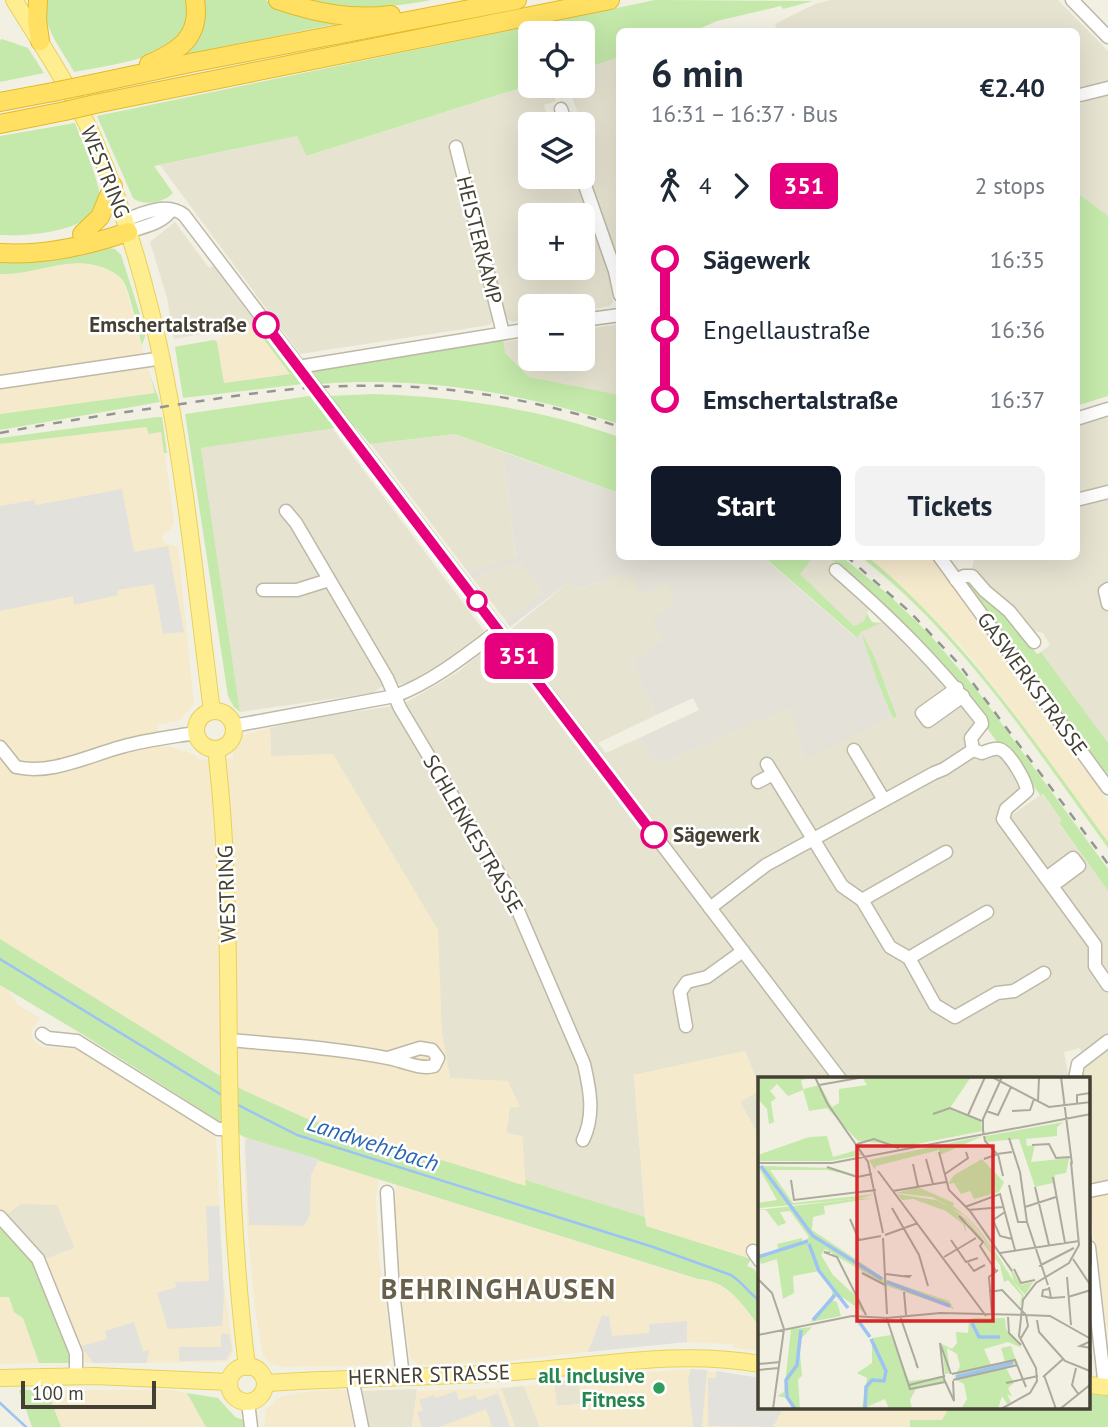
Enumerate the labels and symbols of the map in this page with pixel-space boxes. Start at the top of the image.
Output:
street label: WESTRING [75,122,136,222]
street label: HEISTERKAMP [451,173,508,307]
place label: Emschertalstraße [89,311,247,338]
marker: Emschertalstraße [253,312,279,338]
unlabelled marker [467,591,487,611]
street label: GASWERKSTRASSE [971,607,1094,761]
line badge: 351 [479,633,559,679]
street label: SCHLENKESTRASSE [417,750,530,918]
place label: Sägewerk [673,821,760,848]
marker: Sägewerk [641,822,667,848]
street label: WESTRING [211,845,242,943]
inset map [758,1077,1090,1410]
water label: Landwehrbach [304,1108,443,1177]
district label: BEHRINGHAUSEN [381,1270,617,1307]
street label: HERNER STRASSE [348,1358,510,1391]
place label: all inclusive Fitness [538,1362,645,1413]
scale bar [21,1378,156,1410]
marker: all inclusive Fitness [651,1380,667,1396]

